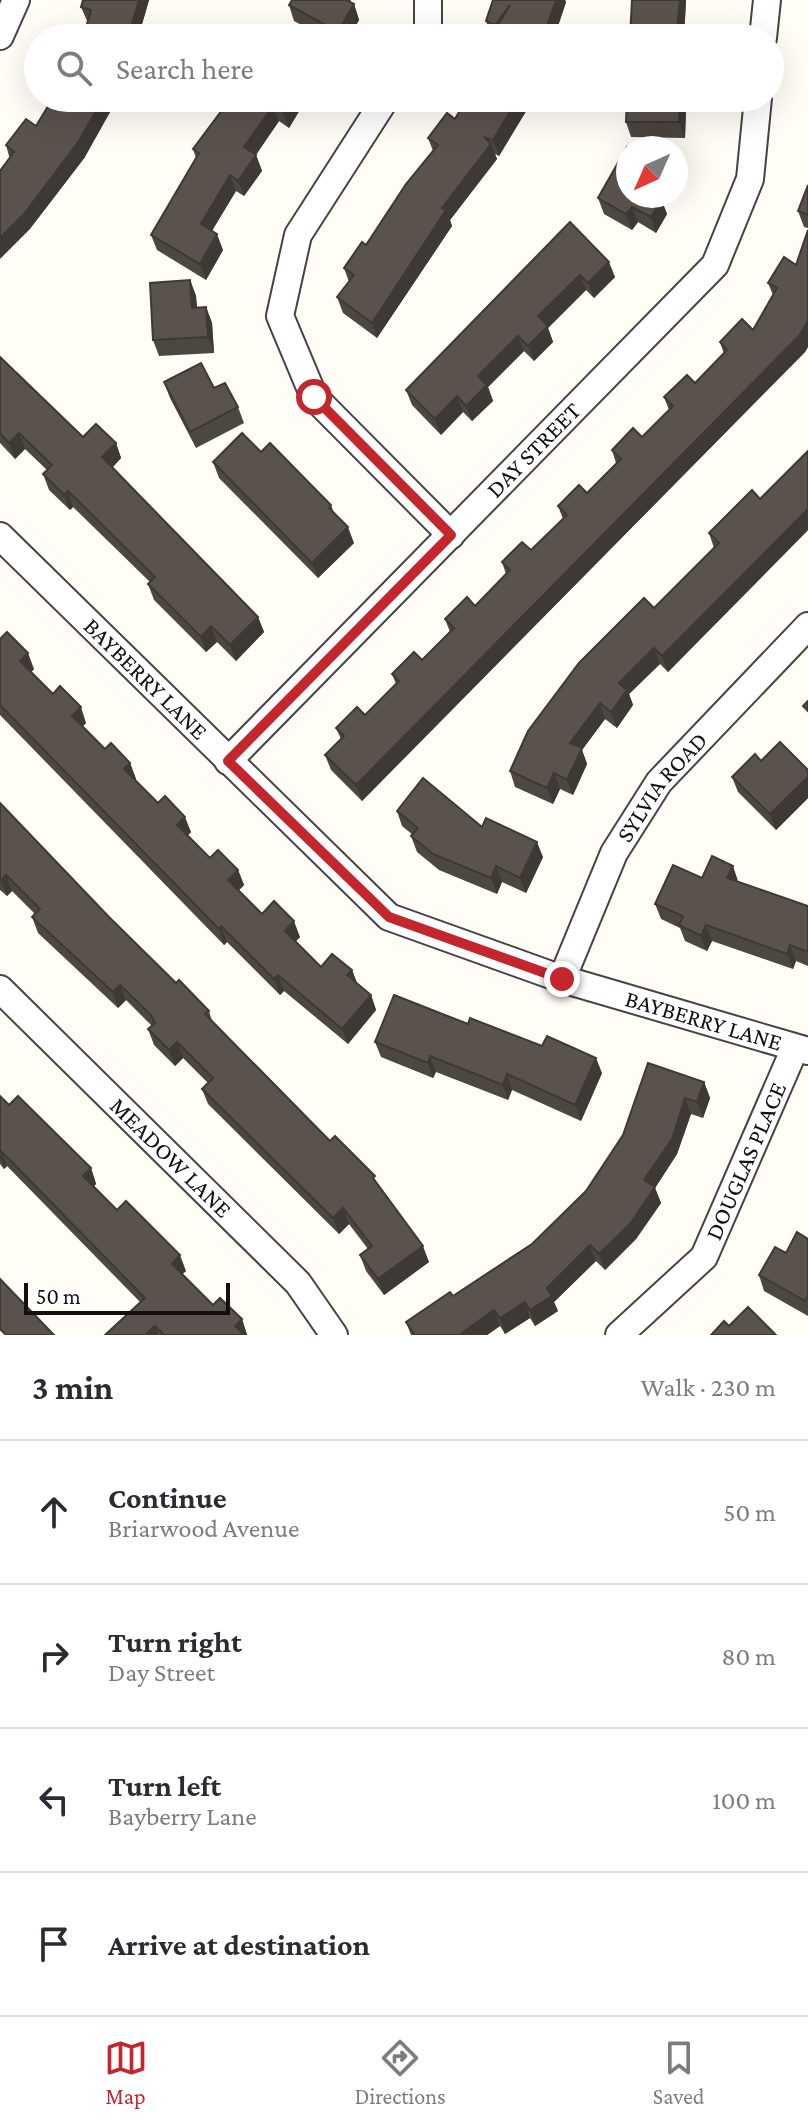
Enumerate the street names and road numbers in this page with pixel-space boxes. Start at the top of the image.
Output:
street label: DAY STREET [481,396,586,503]
street label: BAYBERRY LANE [79,612,213,745]
street label: SYLVIA ROAD [611,726,712,847]
street label: BAYBERRY LANE [622,984,786,1056]
street label: DOUGLAS PLACE [699,1078,791,1244]
street label: MEADOW LANE [105,1092,237,1223]

